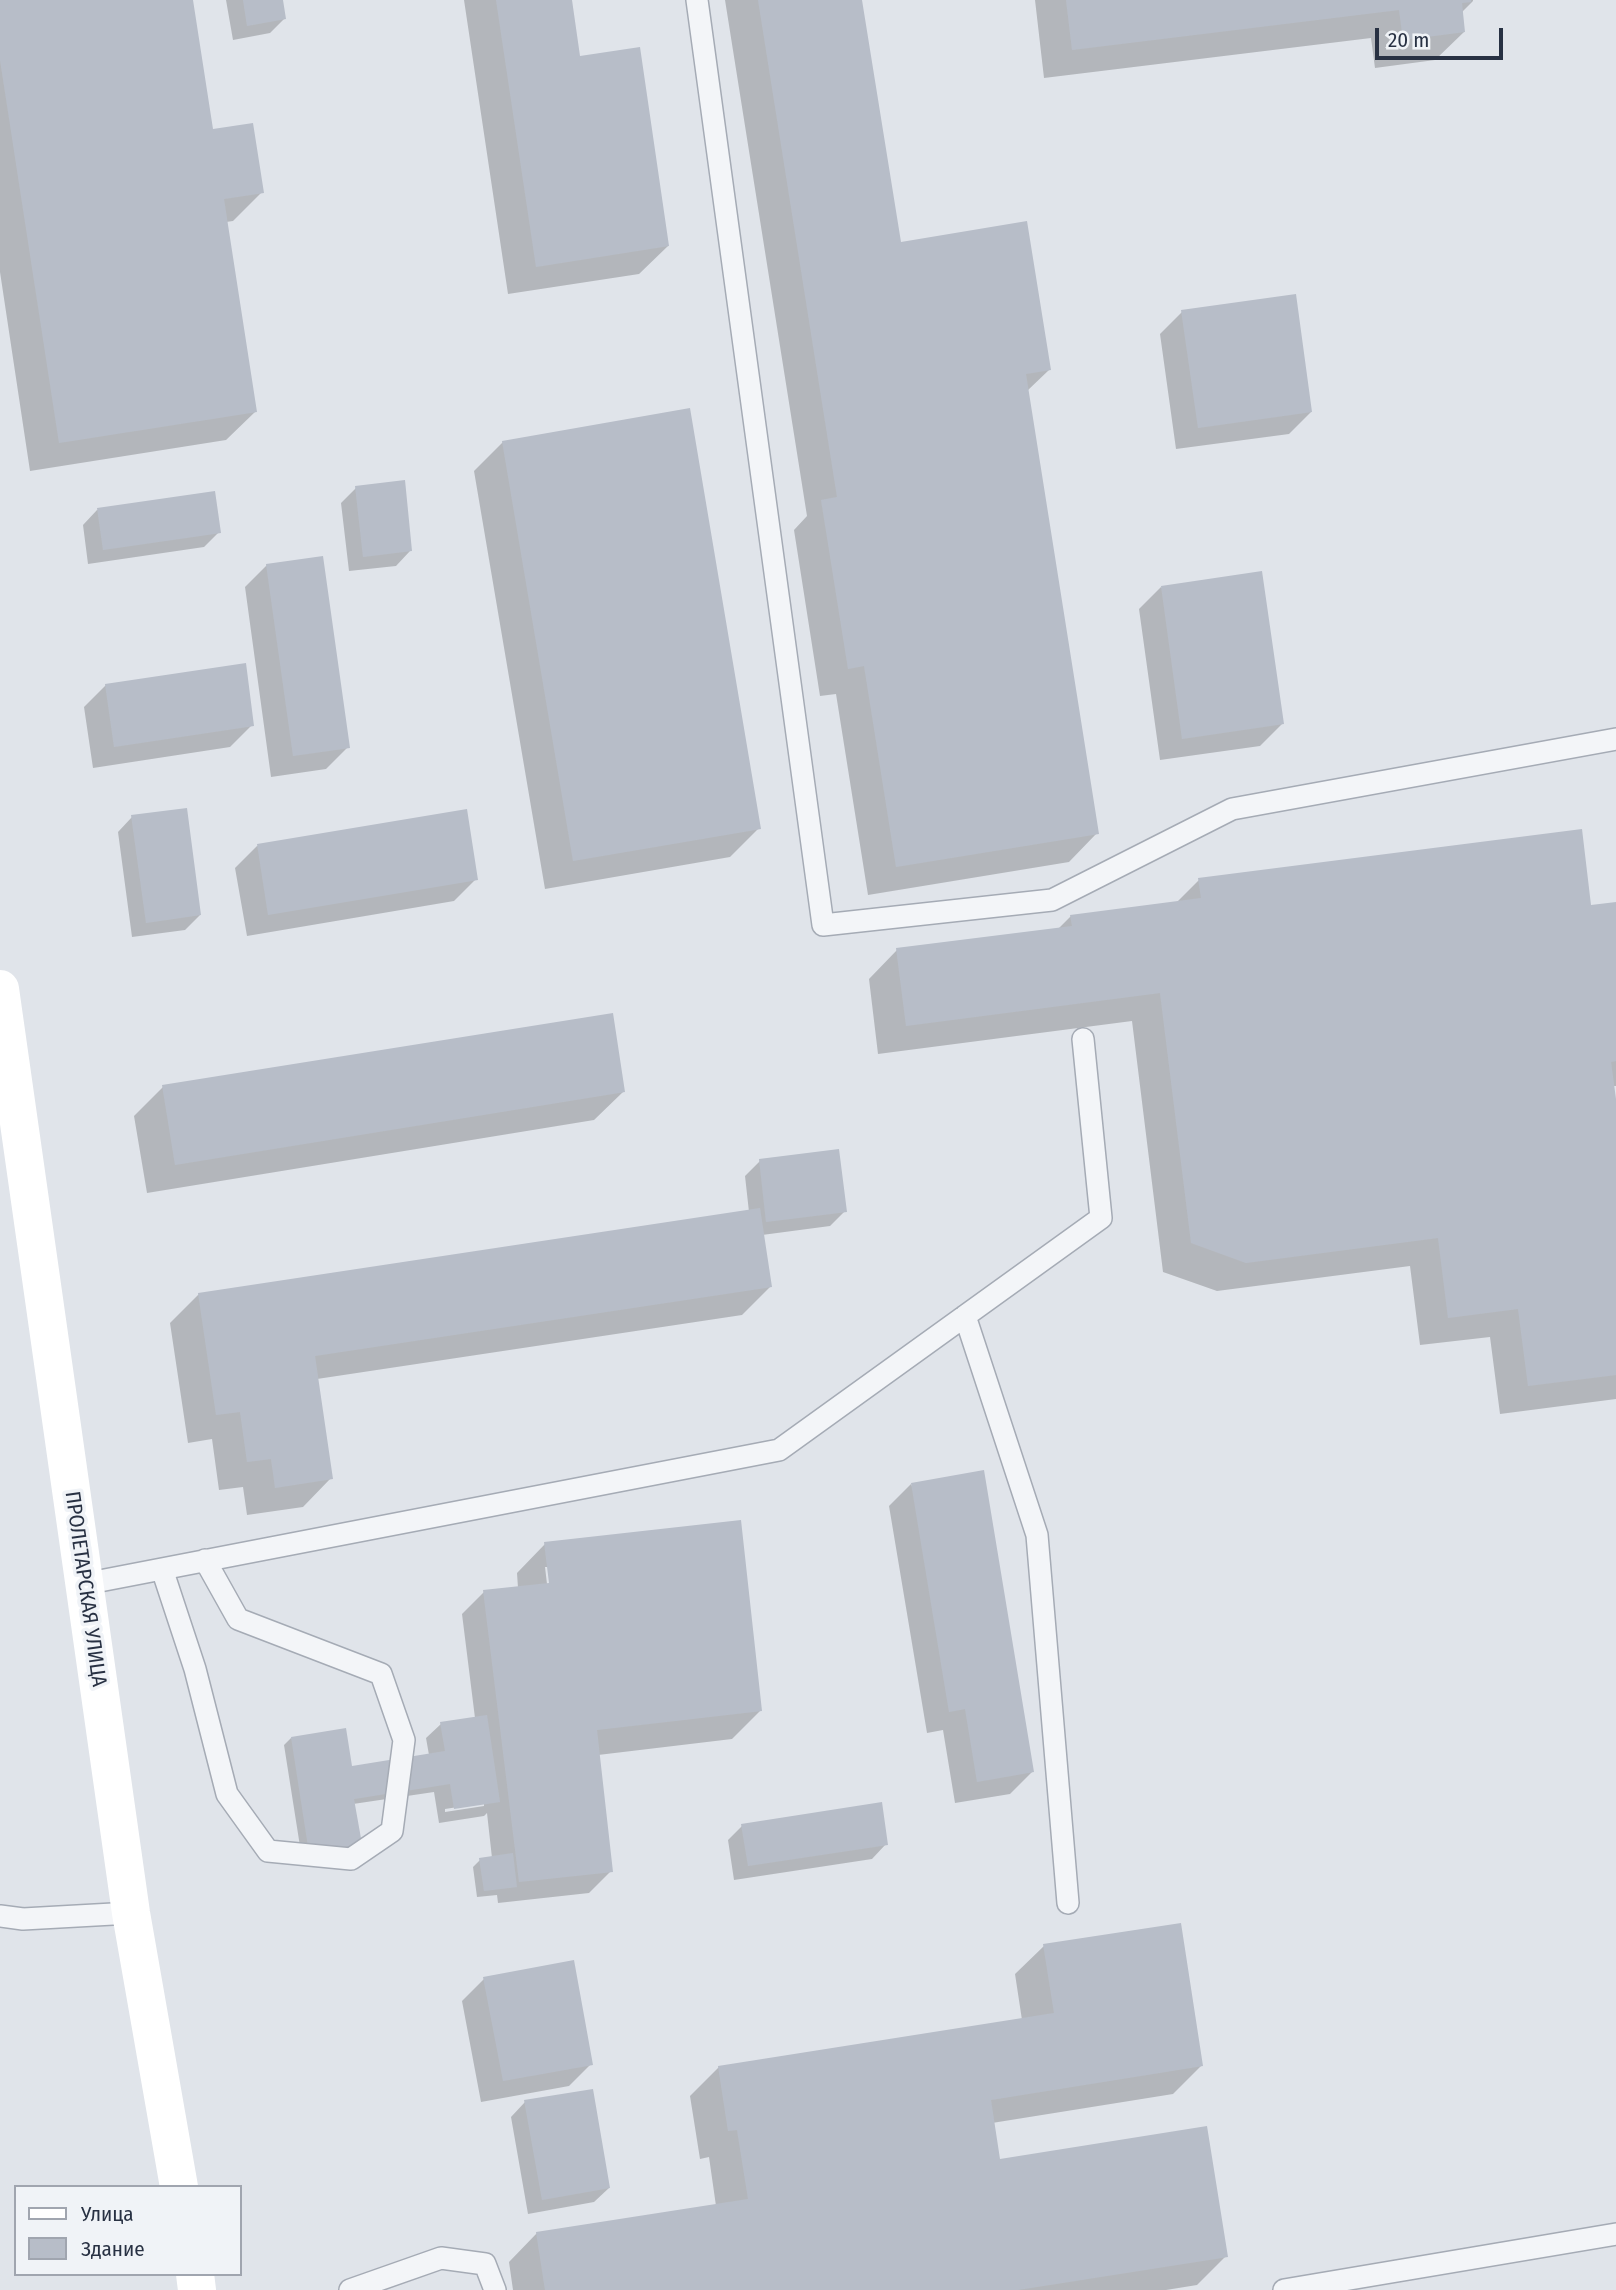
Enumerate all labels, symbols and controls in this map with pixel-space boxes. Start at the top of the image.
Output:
scale bar [1378,14,1506,58]
text: 20 m [1388,27,1429,53]
street label: ПРОЛЕТАРСКАЯ УЛИЦА [59,1490,111,1688]
legend [14,2185,242,2276]
text: Улица [81,2201,134,2227]
text: Здание [81,2236,145,2262]

